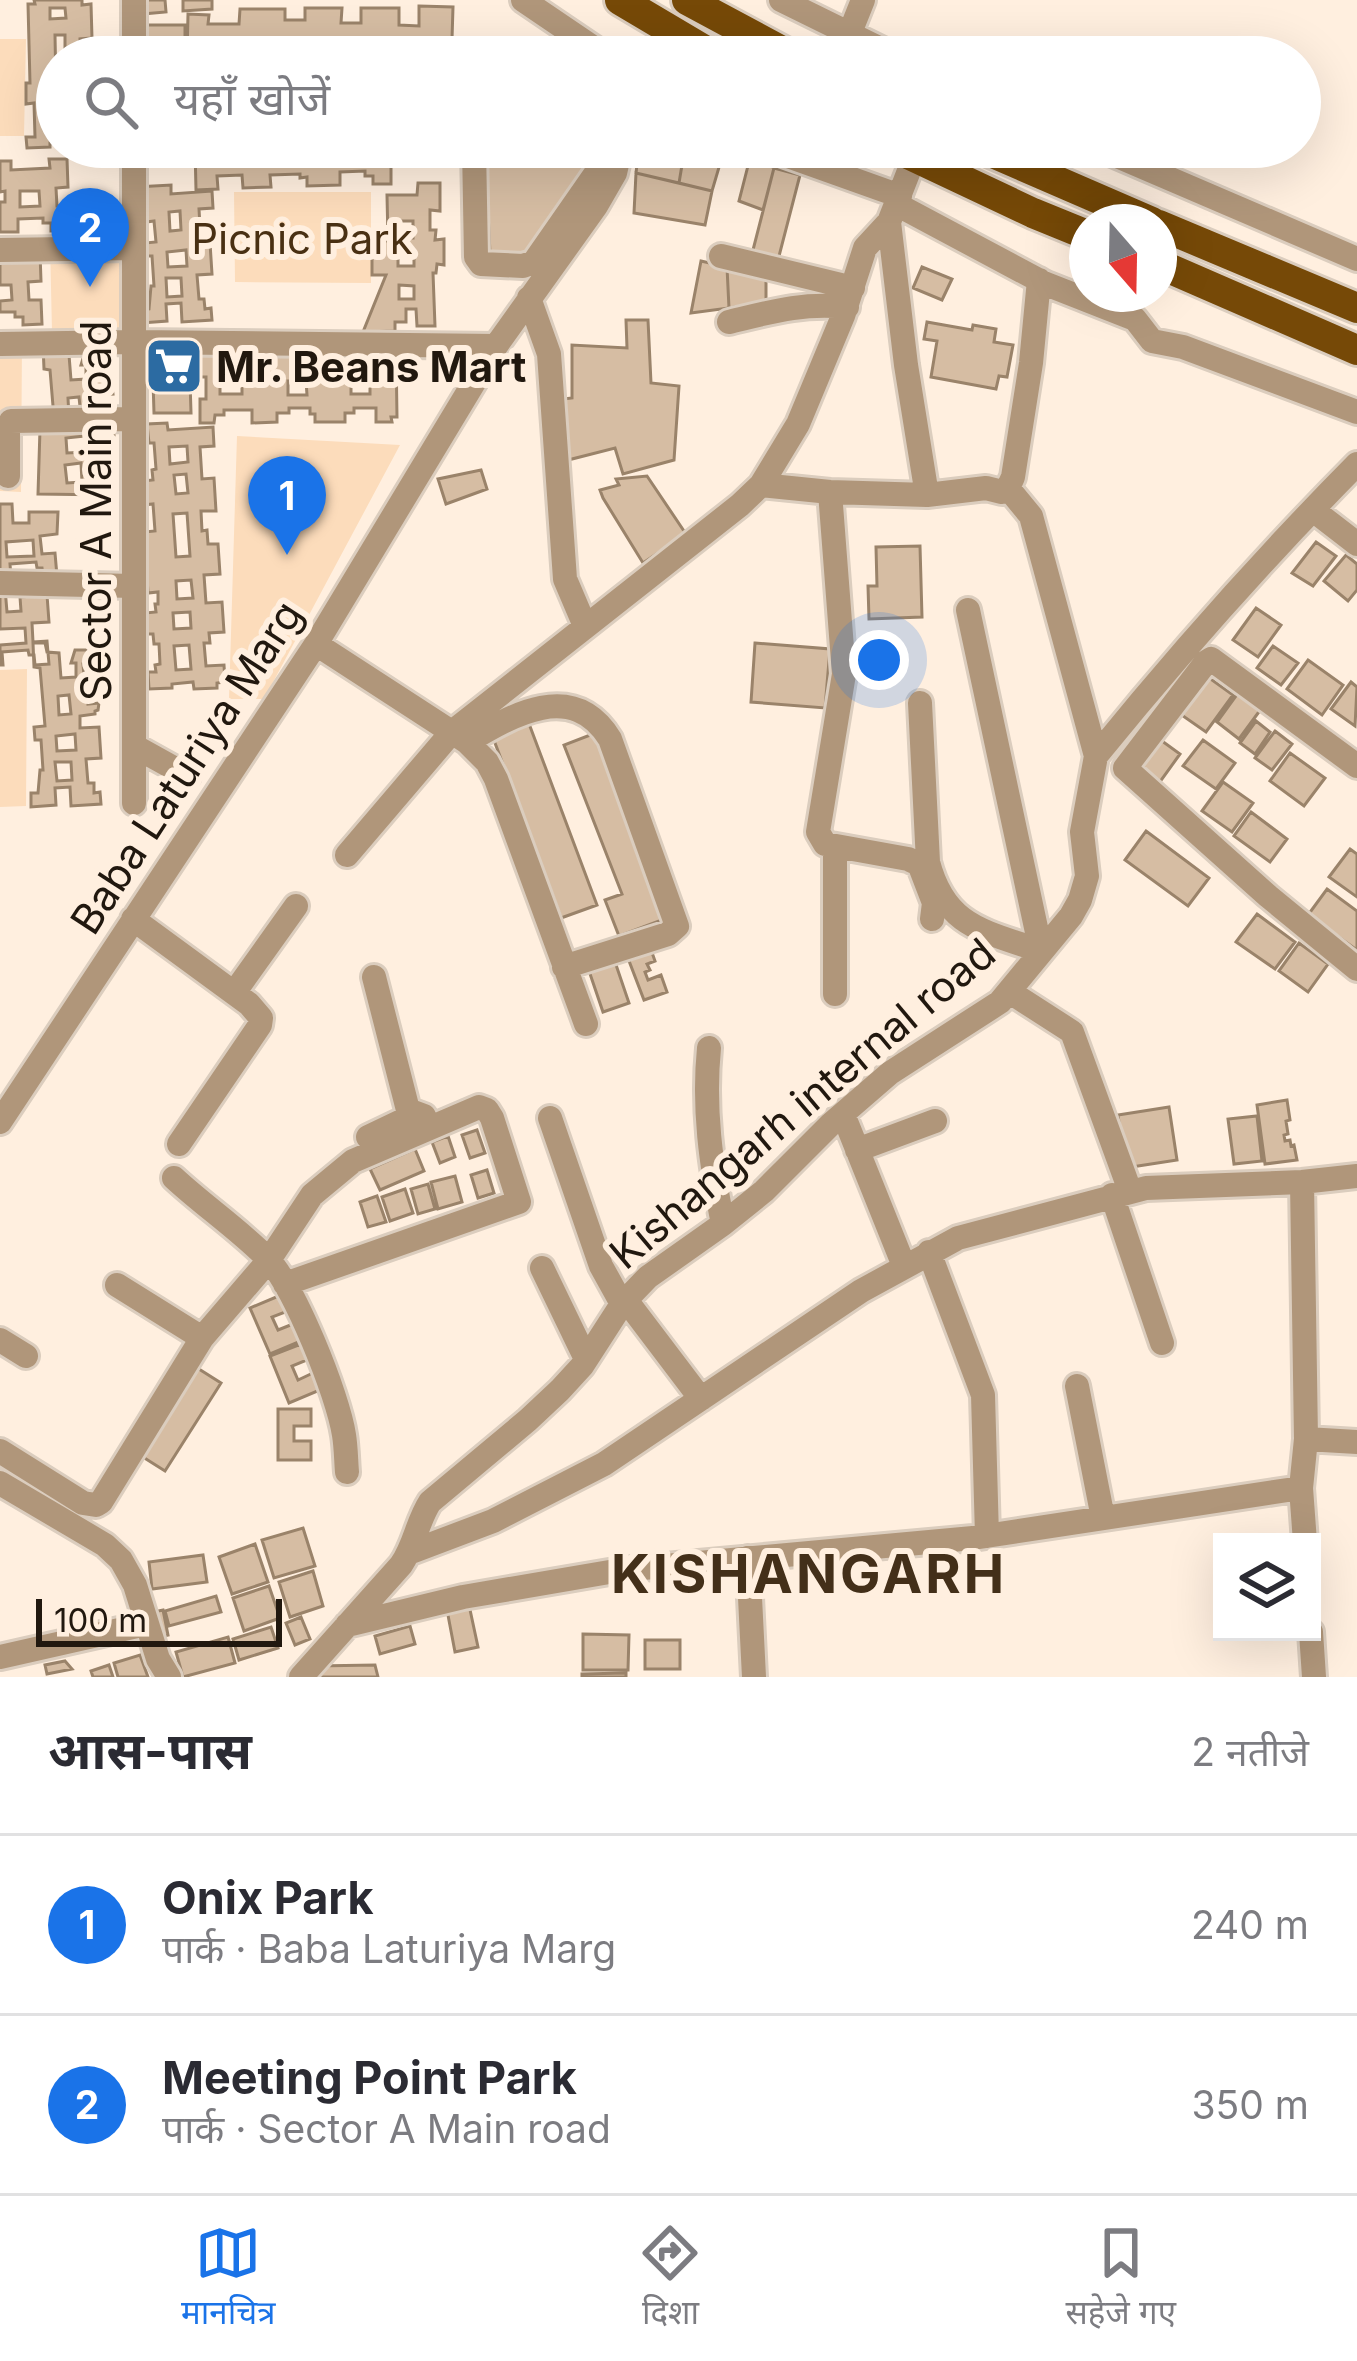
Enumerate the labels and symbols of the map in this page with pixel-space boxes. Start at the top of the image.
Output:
pin: 2 [51,188,129,287]
north arrow [1069,204,1177,312]
park label: Picnic Park [191,213,413,264]
street label: Sector A Main road [70,321,121,701]
supermarket icon: Mr. Beans Mart [143,335,205,397]
place label: Mr. Beans Mart [216,341,526,392]
pin: 1 [248,456,326,555]
street label: Baba Laturiya Marg [59,591,313,943]
your location [849,630,909,690]
street label: Kishangarh internal road [599,927,1005,1279]
district label: KISHANGARH [611,1541,1007,1606]
scale bar [36,1593,282,1646]

